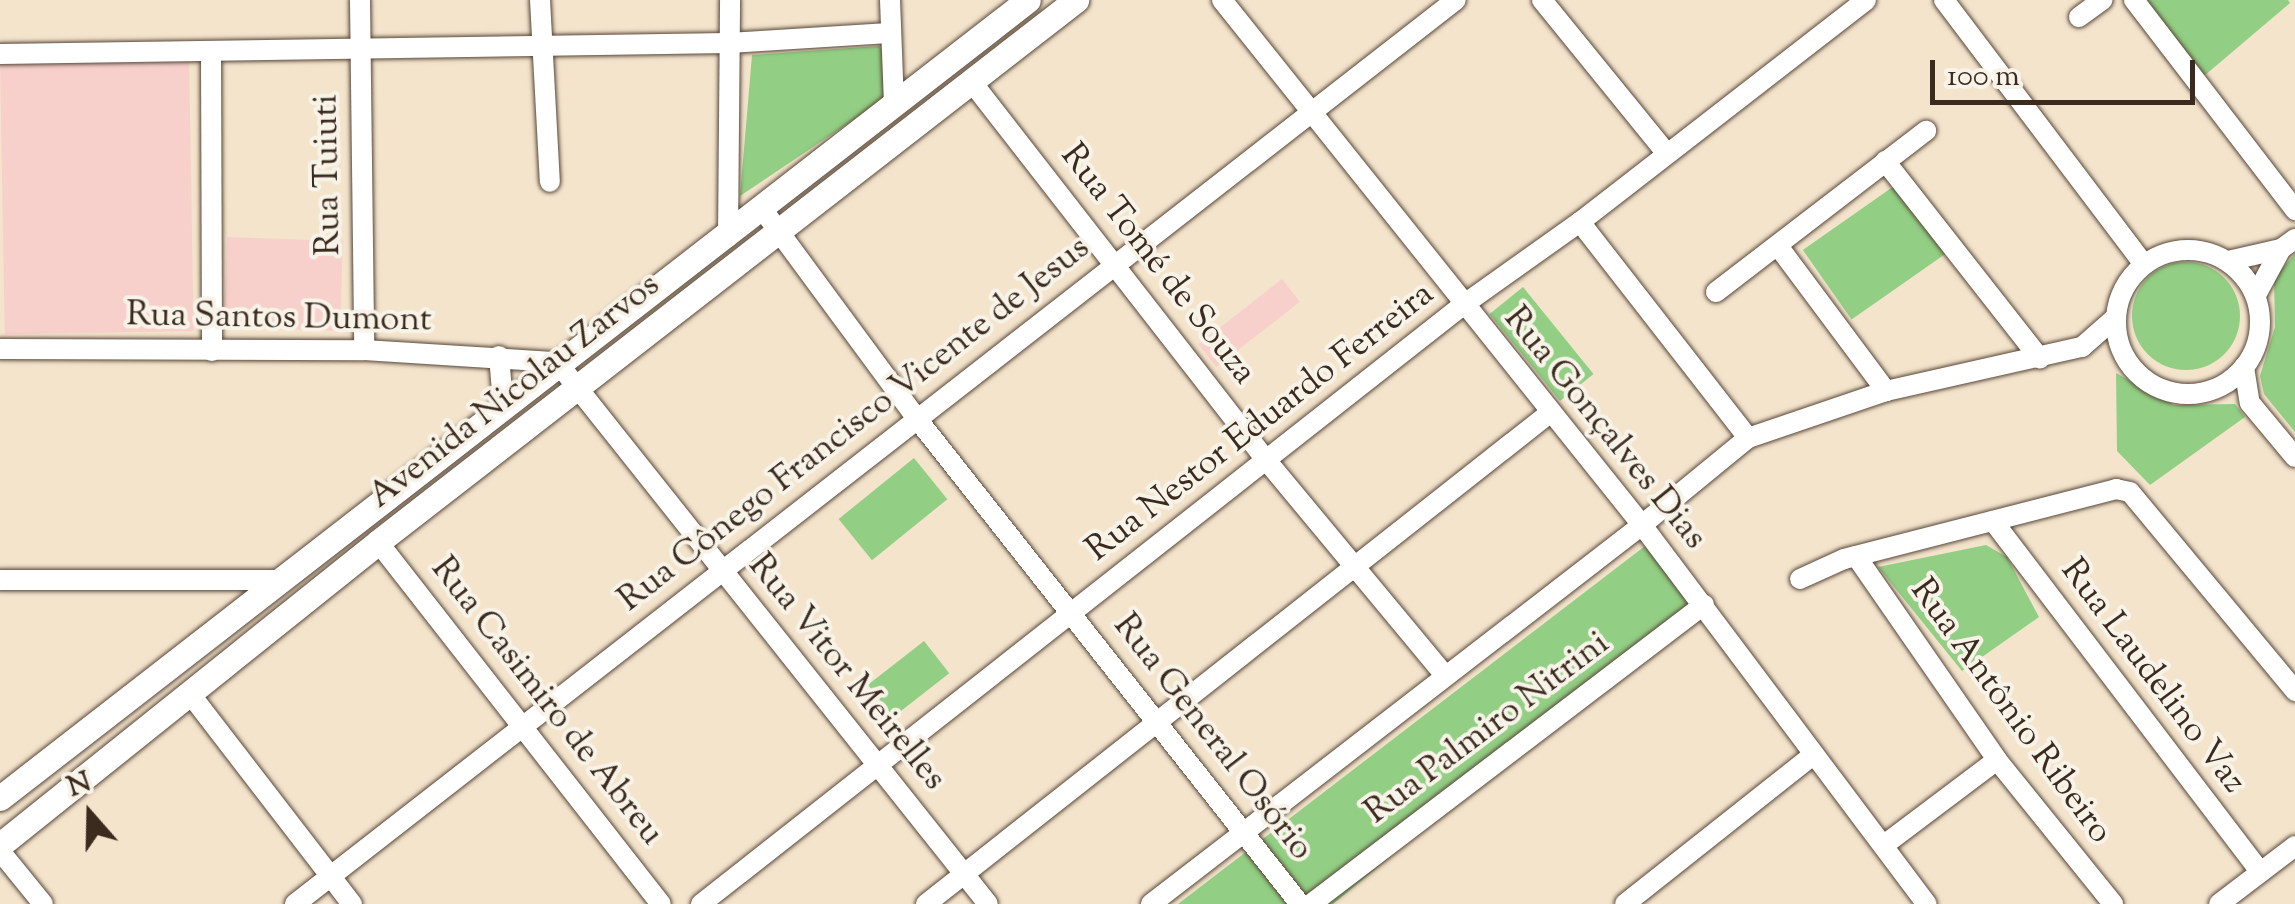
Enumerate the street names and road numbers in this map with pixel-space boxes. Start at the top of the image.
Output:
street label: Rua Tuiuti [307,94,351,256]
street label: Rua Tomé de Souza [1050,136,1264,394]
street label: Rua Cônego Francisco Vicente de Jesus [611,228,1099,622]
street label: Avenida Nicolau Zarvos [361,265,669,519]
street label: Rua Nestor Eduardo Ferreira [1079,274,1443,572]
street label: Rua Santos Dumont [126,295,432,343]
street label: Rua Gonçalves Dias [1493,299,1715,559]
street label: Rua Vitor Meirelles [738,546,954,800]
street label: Rua Casimiro de Abreu [421,550,671,854]
street label: Rua Laudelino Vaz [2050,552,2254,802]
street label: Rua Antônio Ribeiro [1900,571,2120,853]
street label: Rua General Osório [1103,607,1321,869]
street label: Rua Palmiro Nitrini [1358,624,1618,834]

